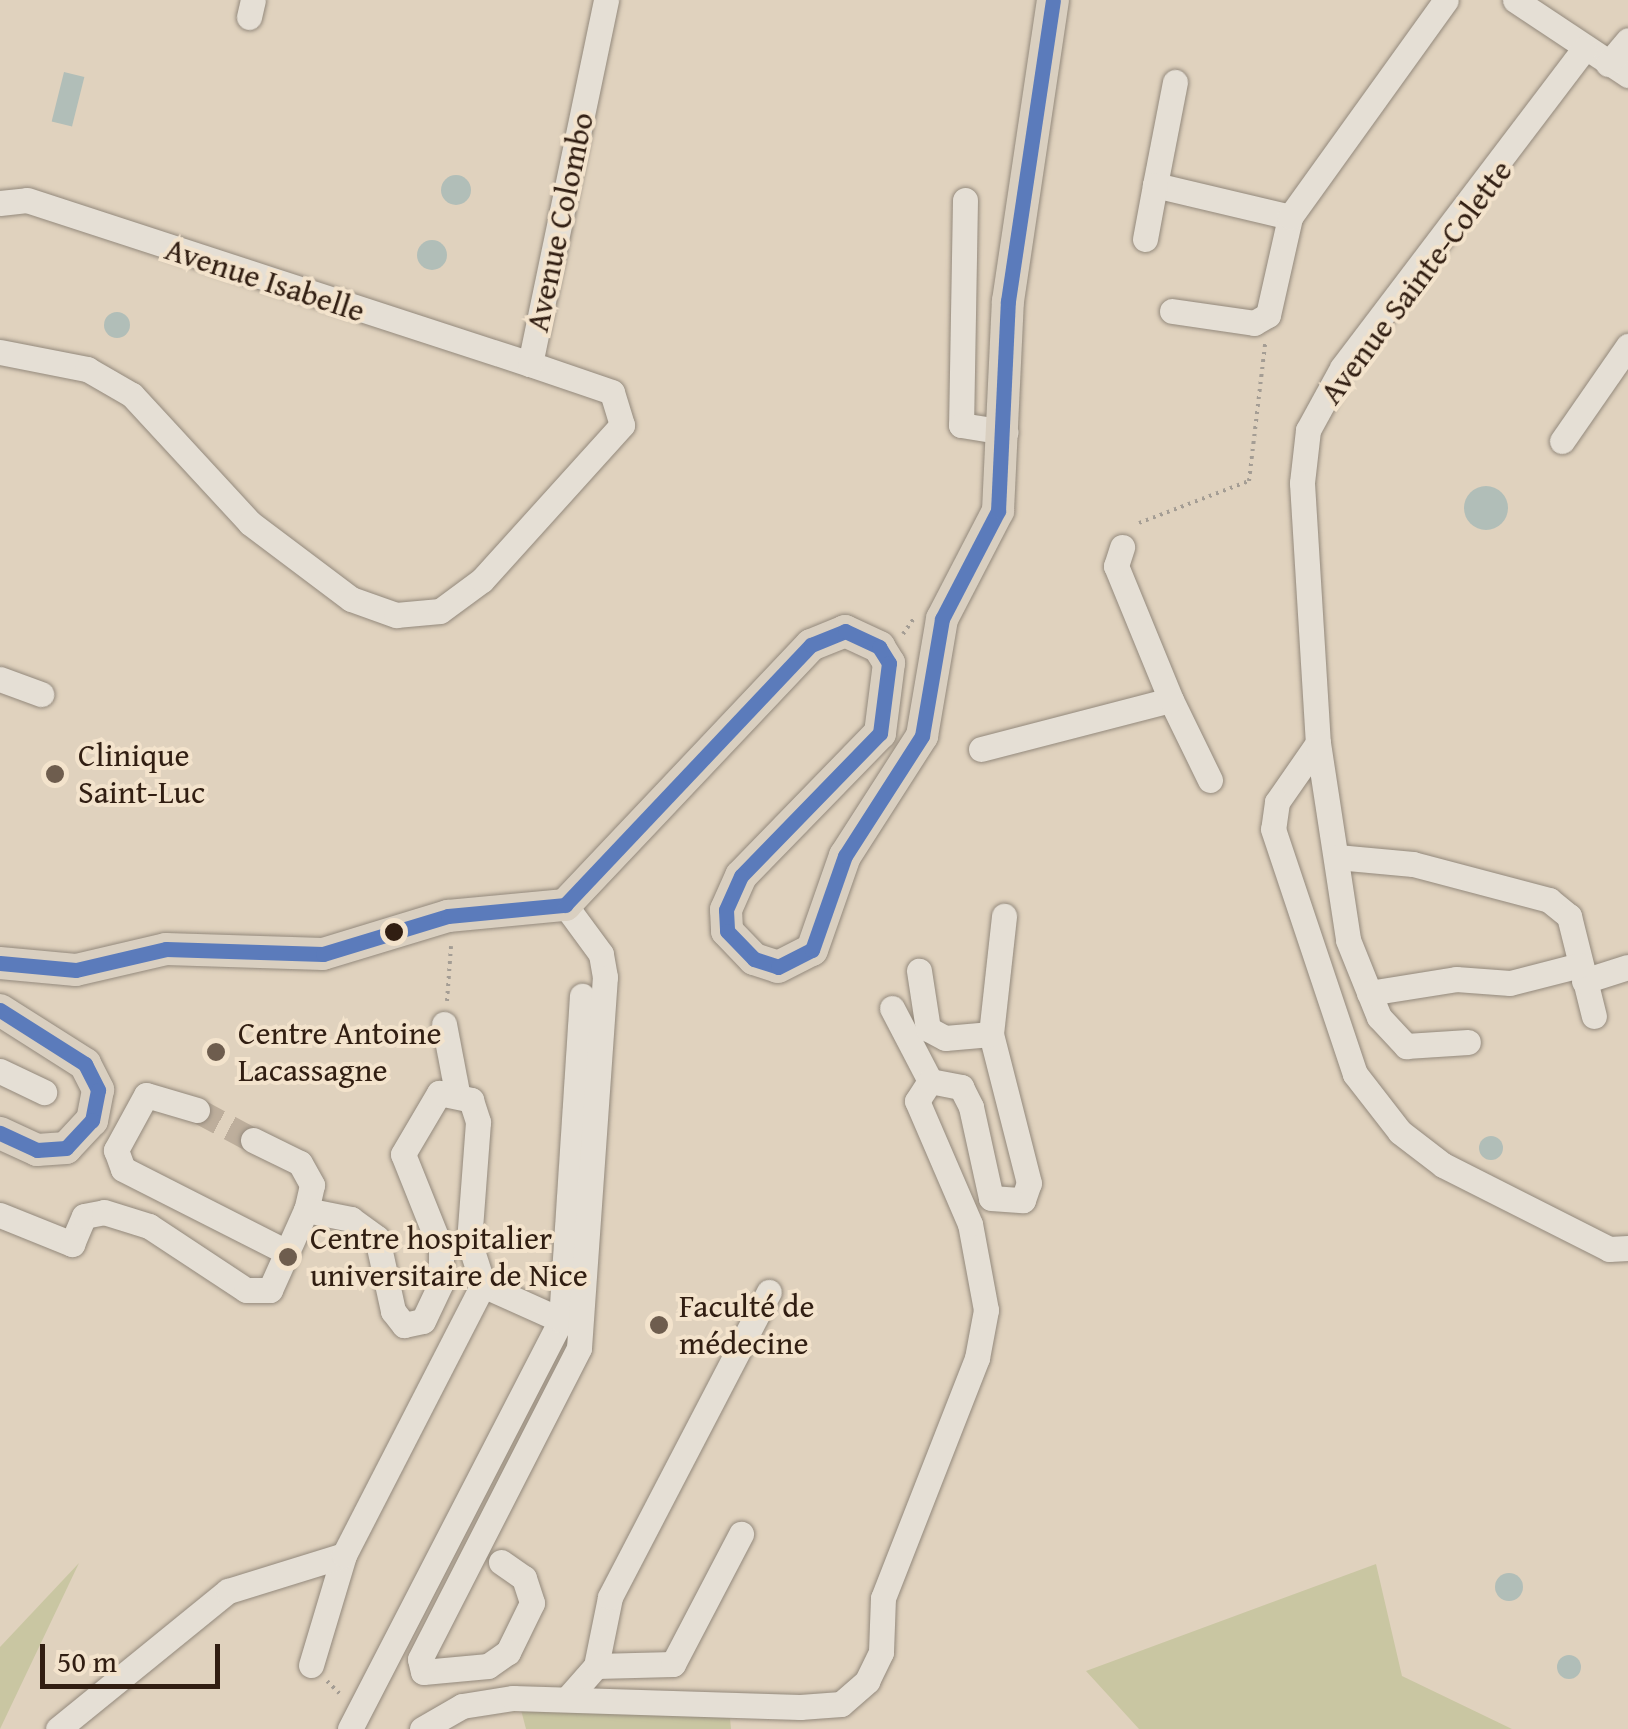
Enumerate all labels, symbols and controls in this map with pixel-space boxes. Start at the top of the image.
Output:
street label: Avenue Colombo [518,109,602,335]
street label: Avenue Sainte-Colette [1312,152,1520,412]
street label: Avenue Isabelle [160,230,370,330]
place label: Clinique Saint-Luc [78,737,205,812]
marker: Clinique Saint-Luc [42,761,68,787]
unlabelled marker [384,922,404,942]
place label: Centre Antoine Lacassagne [238,1015,441,1090]
marker: Centre Antoine Lacassagne [203,1039,229,1065]
place label: Centre hospitalier universitaire de Nice [310,1220,588,1295]
marker: Centre hospitalier universitaire de Nice [275,1244,301,1270]
place label: Faculté de médecine [679,1288,814,1363]
marker: Faculté de médecine [648,1314,670,1336]
scale bar [45,1624,225,1686]
text: 50 m [57,1639,117,1683]

